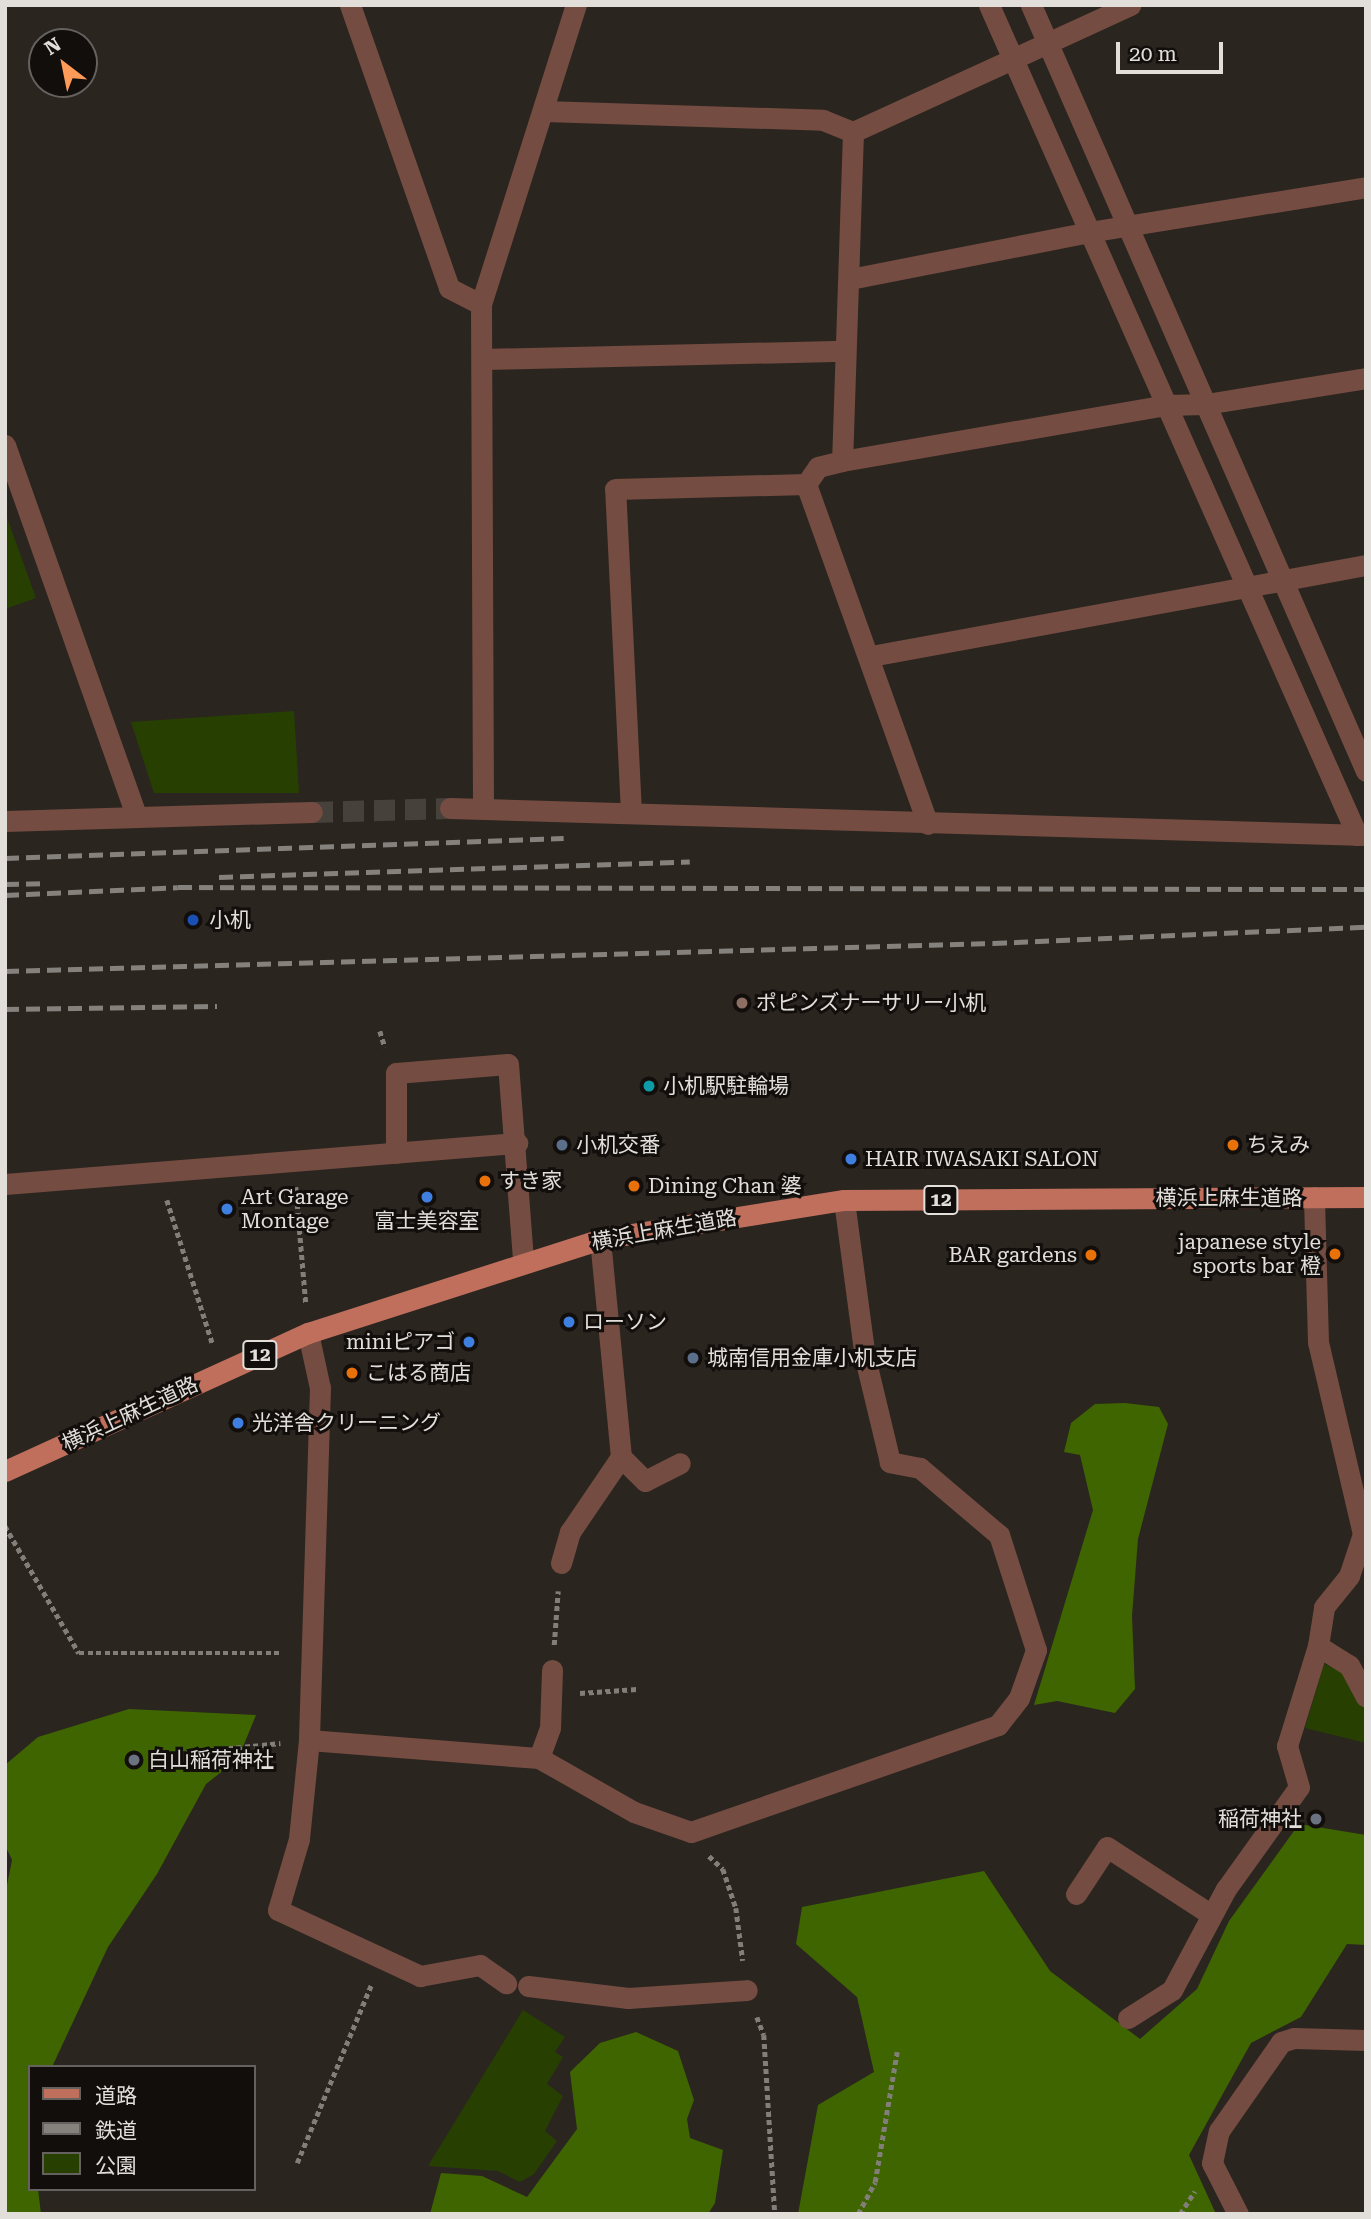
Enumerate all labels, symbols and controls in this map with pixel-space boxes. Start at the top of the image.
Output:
north arrow [28,28,98,98]
scale bar [1119,28,1226,72]
text: N [40,33,65,60]
text: 20 m [1129,42,1177,66]
place label: 小机 [209,907,251,933]
marker: 小机 [183,910,203,930]
place label: ポピンズナーサリー小机 [756,990,987,1016]
marker: ポピンズナーサリー小机 [734,995,750,1011]
place label: 小机駅駐輪場 [663,1073,789,1099]
marker: 小机駅駐輪場 [641,1078,657,1094]
place label: 小机交番 [576,1132,660,1158]
place label: ちえみ [1247,1132,1310,1158]
marker: 小机交番 [554,1137,570,1153]
marker: ちえみ [1225,1137,1241,1153]
place label: HAIR IWASAKI SALON [865,1146,1099,1172]
marker: HAIR IWASAKI SALON [843,1151,859,1167]
place label: すき家 [499,1168,562,1194]
marker: すき家 [477,1173,493,1189]
place label: Dining Chan 婆 [648,1173,802,1199]
marker: Dining Chan 婆 [626,1178,642,1194]
place label: Art Garage Montage [241,1184,349,1234]
road number: 12 [922,1184,960,1216]
street label: 横浜上麻生道路 [1156,1185,1302,1211]
marker: 富士美容室 [419,1189,435,1205]
marker: Art Garage Montage [219,1201,235,1217]
street label: 横浜上麻生道路 [589,1205,739,1255]
place label: 富士美容室 [375,1208,479,1234]
place label: japanese style sports bar 橙 [1178,1229,1321,1279]
place label: BAR gardens [949,1242,1077,1268]
marker: japanese style sports bar 橙 [1327,1246,1343,1262]
marker: BAR gardens [1083,1247,1099,1263]
place label: ローソン [583,1309,667,1335]
marker: ローソン [561,1314,577,1330]
place label: miniピアゴ [346,1329,455,1355]
marker: miniピアゴ [461,1334,477,1350]
road number: 12 [241,1340,279,1371]
place label: 城南信用金庫小机支店 [707,1345,917,1371]
marker: 城南信用金庫小机支店 [685,1350,701,1366]
place label: こはる商店 [366,1360,471,1386]
marker: こはる商店 [344,1365,360,1381]
street label: 横浜上麻生道路 [58,1372,202,1456]
place label: 光洋舎クリーニング [252,1410,441,1436]
marker: 光洋舎クリーニング [230,1415,246,1431]
place label: 白山稲荷神社 [148,1747,274,1773]
marker: 白山稲荷神社 [126,1752,142,1768]
place label: 稲荷神社 [1218,1806,1302,1832]
marker: 稲荷神社 [1308,1811,1324,1827]
legend [28,2065,256,2191]
text: 道路 [95,2084,137,2108]
text: 鉄道 [95,2119,137,2143]
text: 公園 [95,2154,137,2178]

